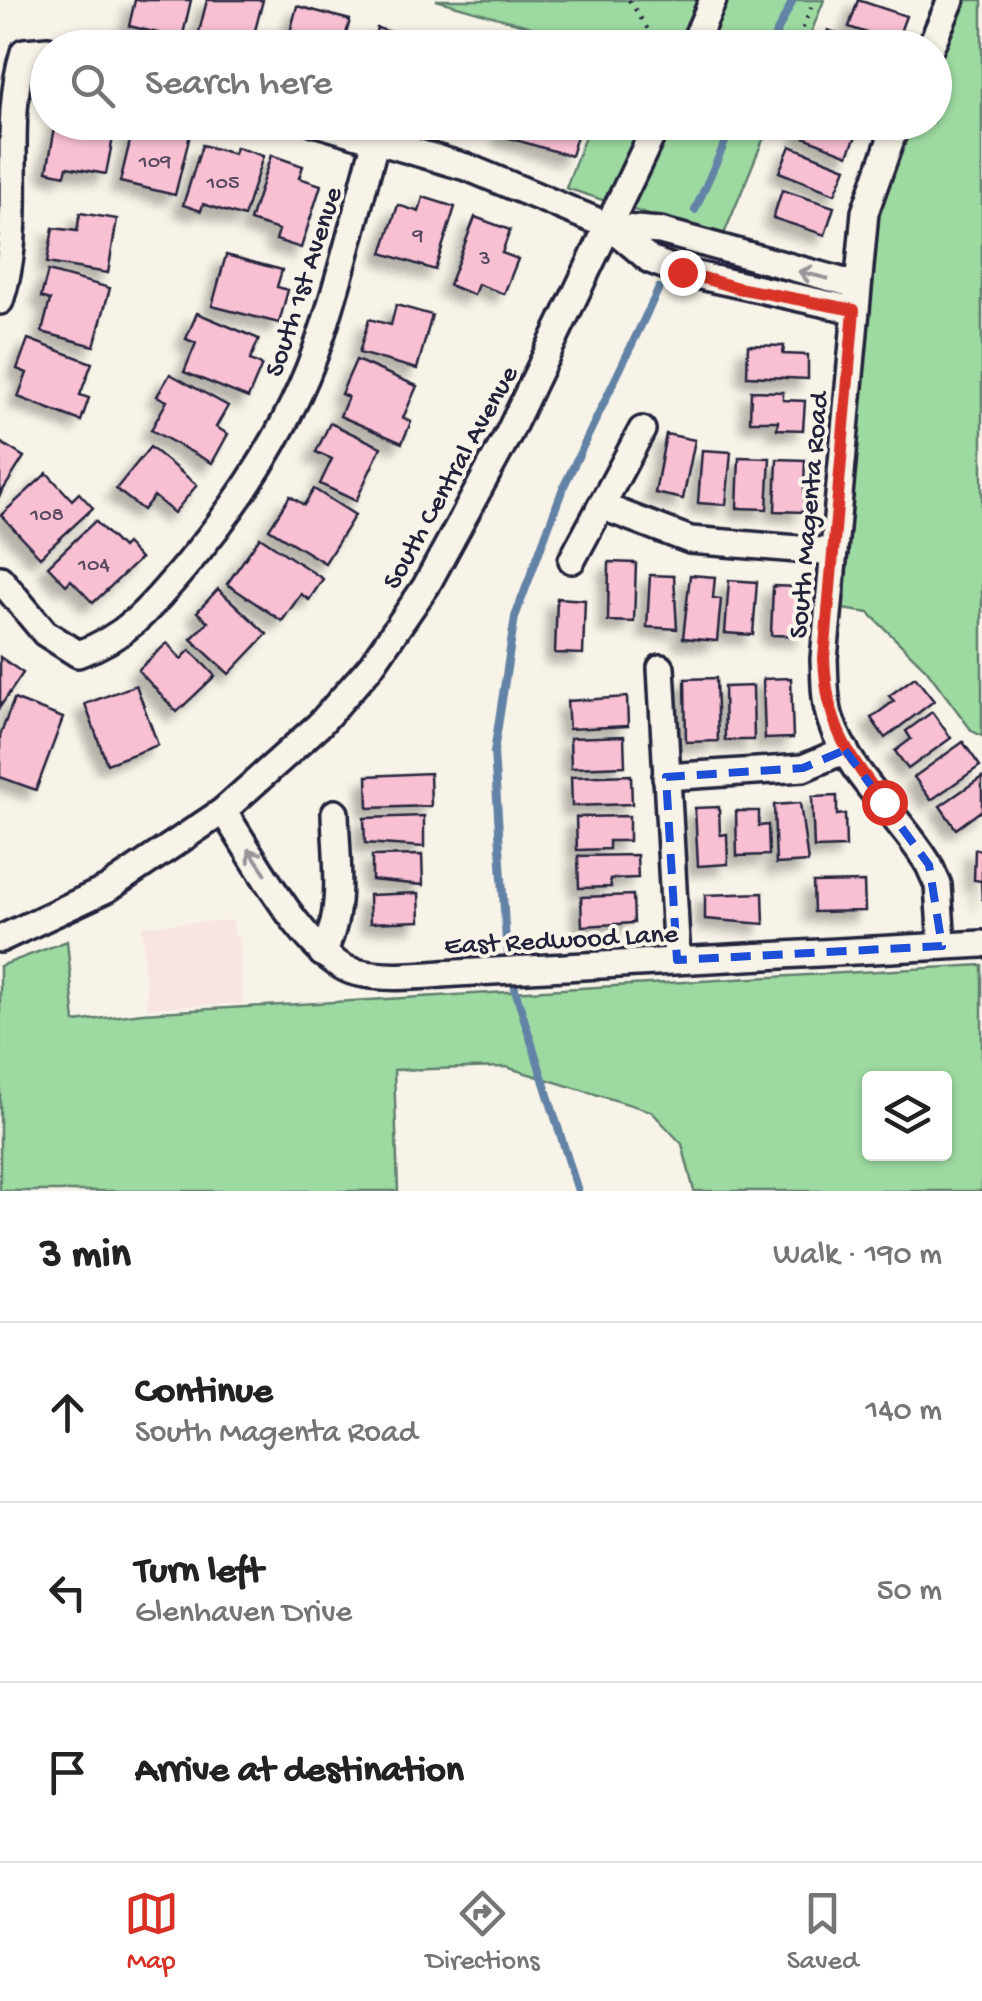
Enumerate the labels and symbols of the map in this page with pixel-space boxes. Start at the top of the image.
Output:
house number: 109 [138,150,171,176]
house number: 105 [206,171,239,197]
street label: South 1st Avenue [259,183,352,381]
house number: 9 [411,224,424,250]
house number: 3 [478,247,491,273]
route end [660,250,706,296]
one-way arrow [798,265,829,284]
street label: South Central Avenue [377,360,527,596]
street label: South Magenta Road [783,388,838,640]
house number: 108 [29,503,64,529]
house number: 104 [77,553,110,579]
route start [862,780,908,826]
one-way arrow [247,848,268,876]
street label: East Redwood Lane [443,919,680,964]

